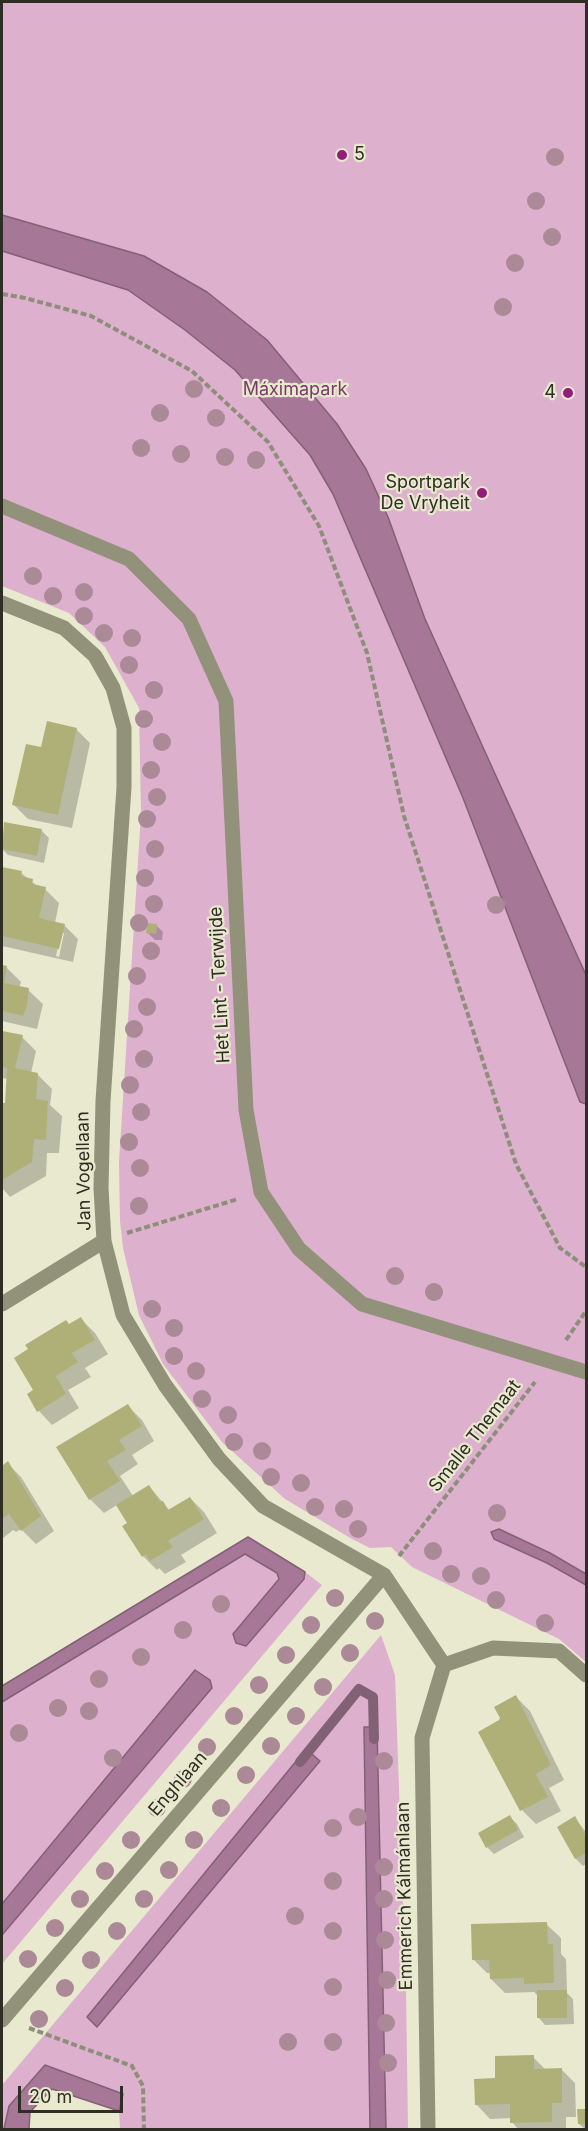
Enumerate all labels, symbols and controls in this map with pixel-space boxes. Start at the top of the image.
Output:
place label: 5 [354,144,365,166]
marker: 5 [335,148,349,162]
park label: Máximapark [243,379,347,401]
place label: 4 [544,382,556,404]
marker: 4 [561,386,575,400]
place label: Sportpark De Vryheit [380,472,470,514]
marker: Sportpark De Vryheit [475,486,489,500]
street label: Het Lint - Terwijde [205,906,235,1064]
street label: Jan Vogellaan [72,1111,96,1231]
street label: Smalle Themaat [425,1376,525,1496]
street label: Enghlaan [144,1747,212,1821]
street label: Emmerich Kálmánlaan [393,1802,417,1990]
scale bar [21,2074,126,2112]
text: 20 m [29,2086,72,2107]

